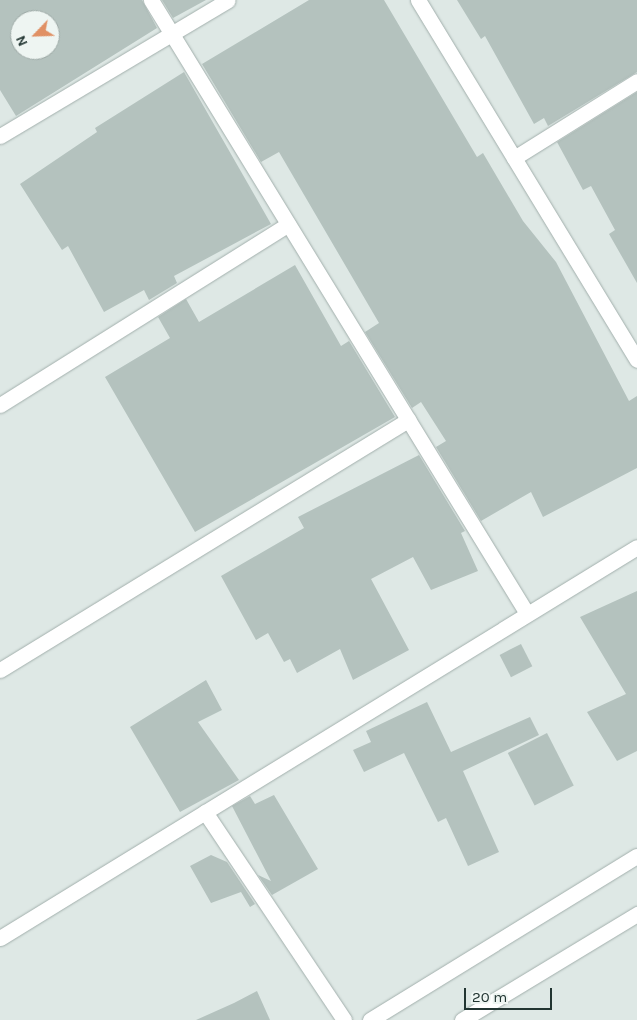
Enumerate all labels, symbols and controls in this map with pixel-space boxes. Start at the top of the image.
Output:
north arrow [10,10,60,60]
text: N [12,33,32,49]
scale bar [467,978,554,1010]
text: 20 m [472,988,507,1006]

